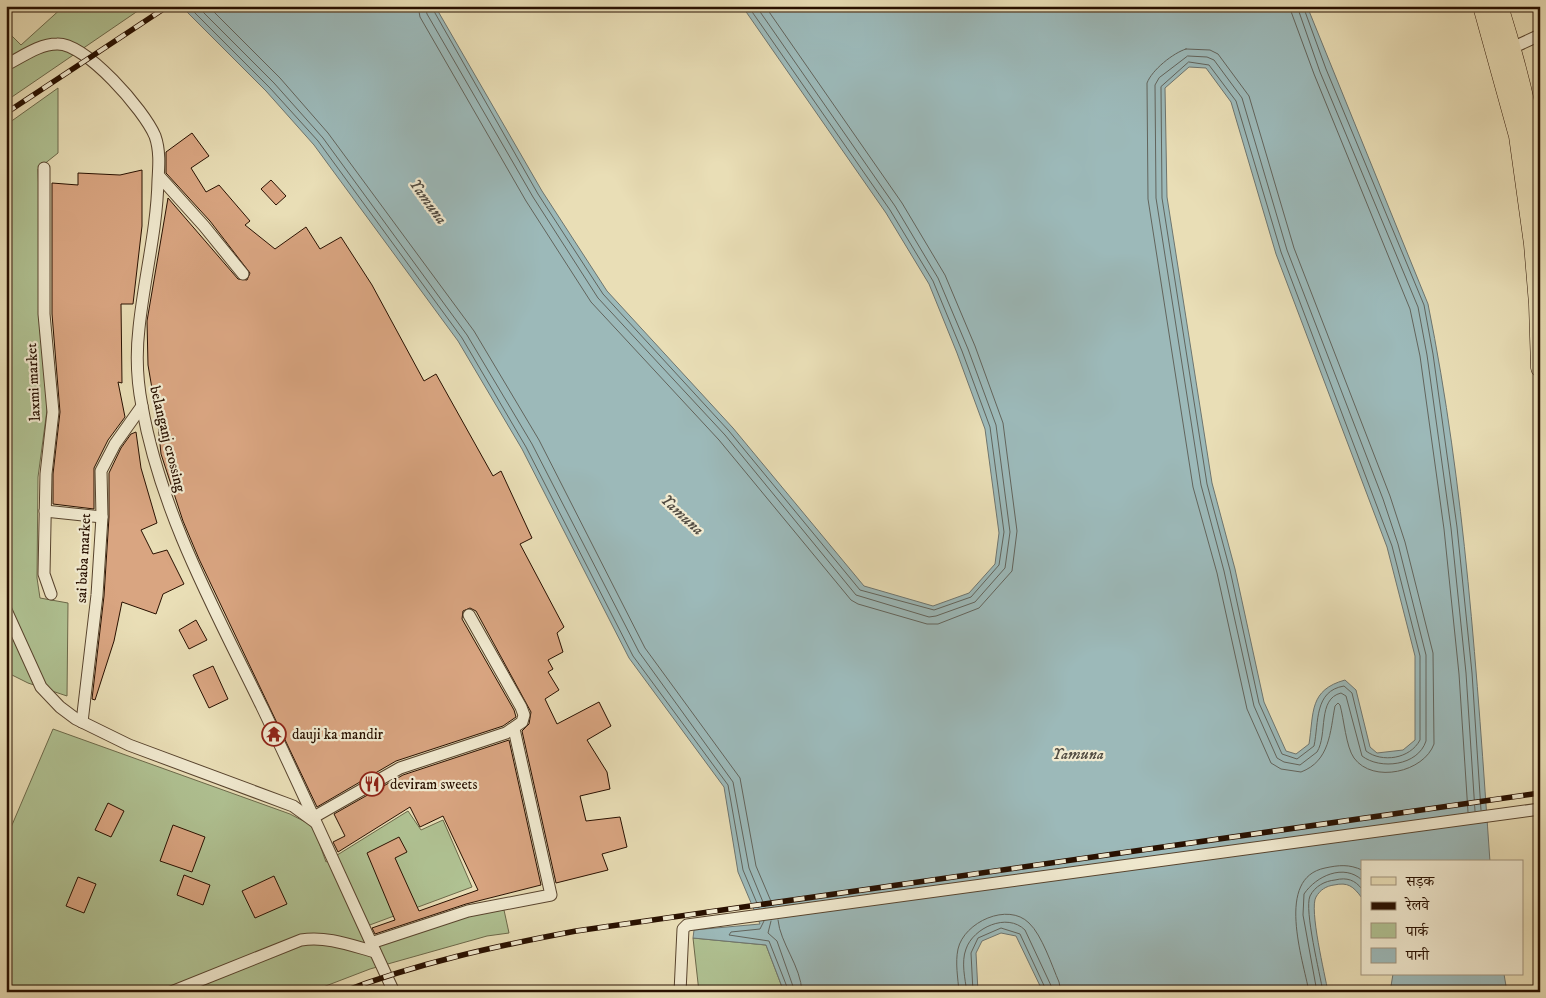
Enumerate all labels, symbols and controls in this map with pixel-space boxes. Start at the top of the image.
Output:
water label: Yamuna [405,175,452,228]
street label: laxmi market [22,342,45,421]
street label: belanganj crossing [145,384,190,495]
water label: Yamuna [657,490,708,540]
street label: sai baba market [72,512,95,603]
temple icon: dauji ka mandir [261,721,287,747]
place label: dauji ka mandir [292,725,384,744]
water label: Yamuna [1052,744,1104,764]
restaurant icon: deviram sweets [359,771,385,797]
place label: deviram sweets [390,775,477,794]
legend [1361,860,1524,976]
text: सड़क [1405,872,1435,891]
text: रेलवे [1404,896,1430,915]
text: पार्क [1405,922,1429,941]
text: पानी [1405,946,1430,965]

